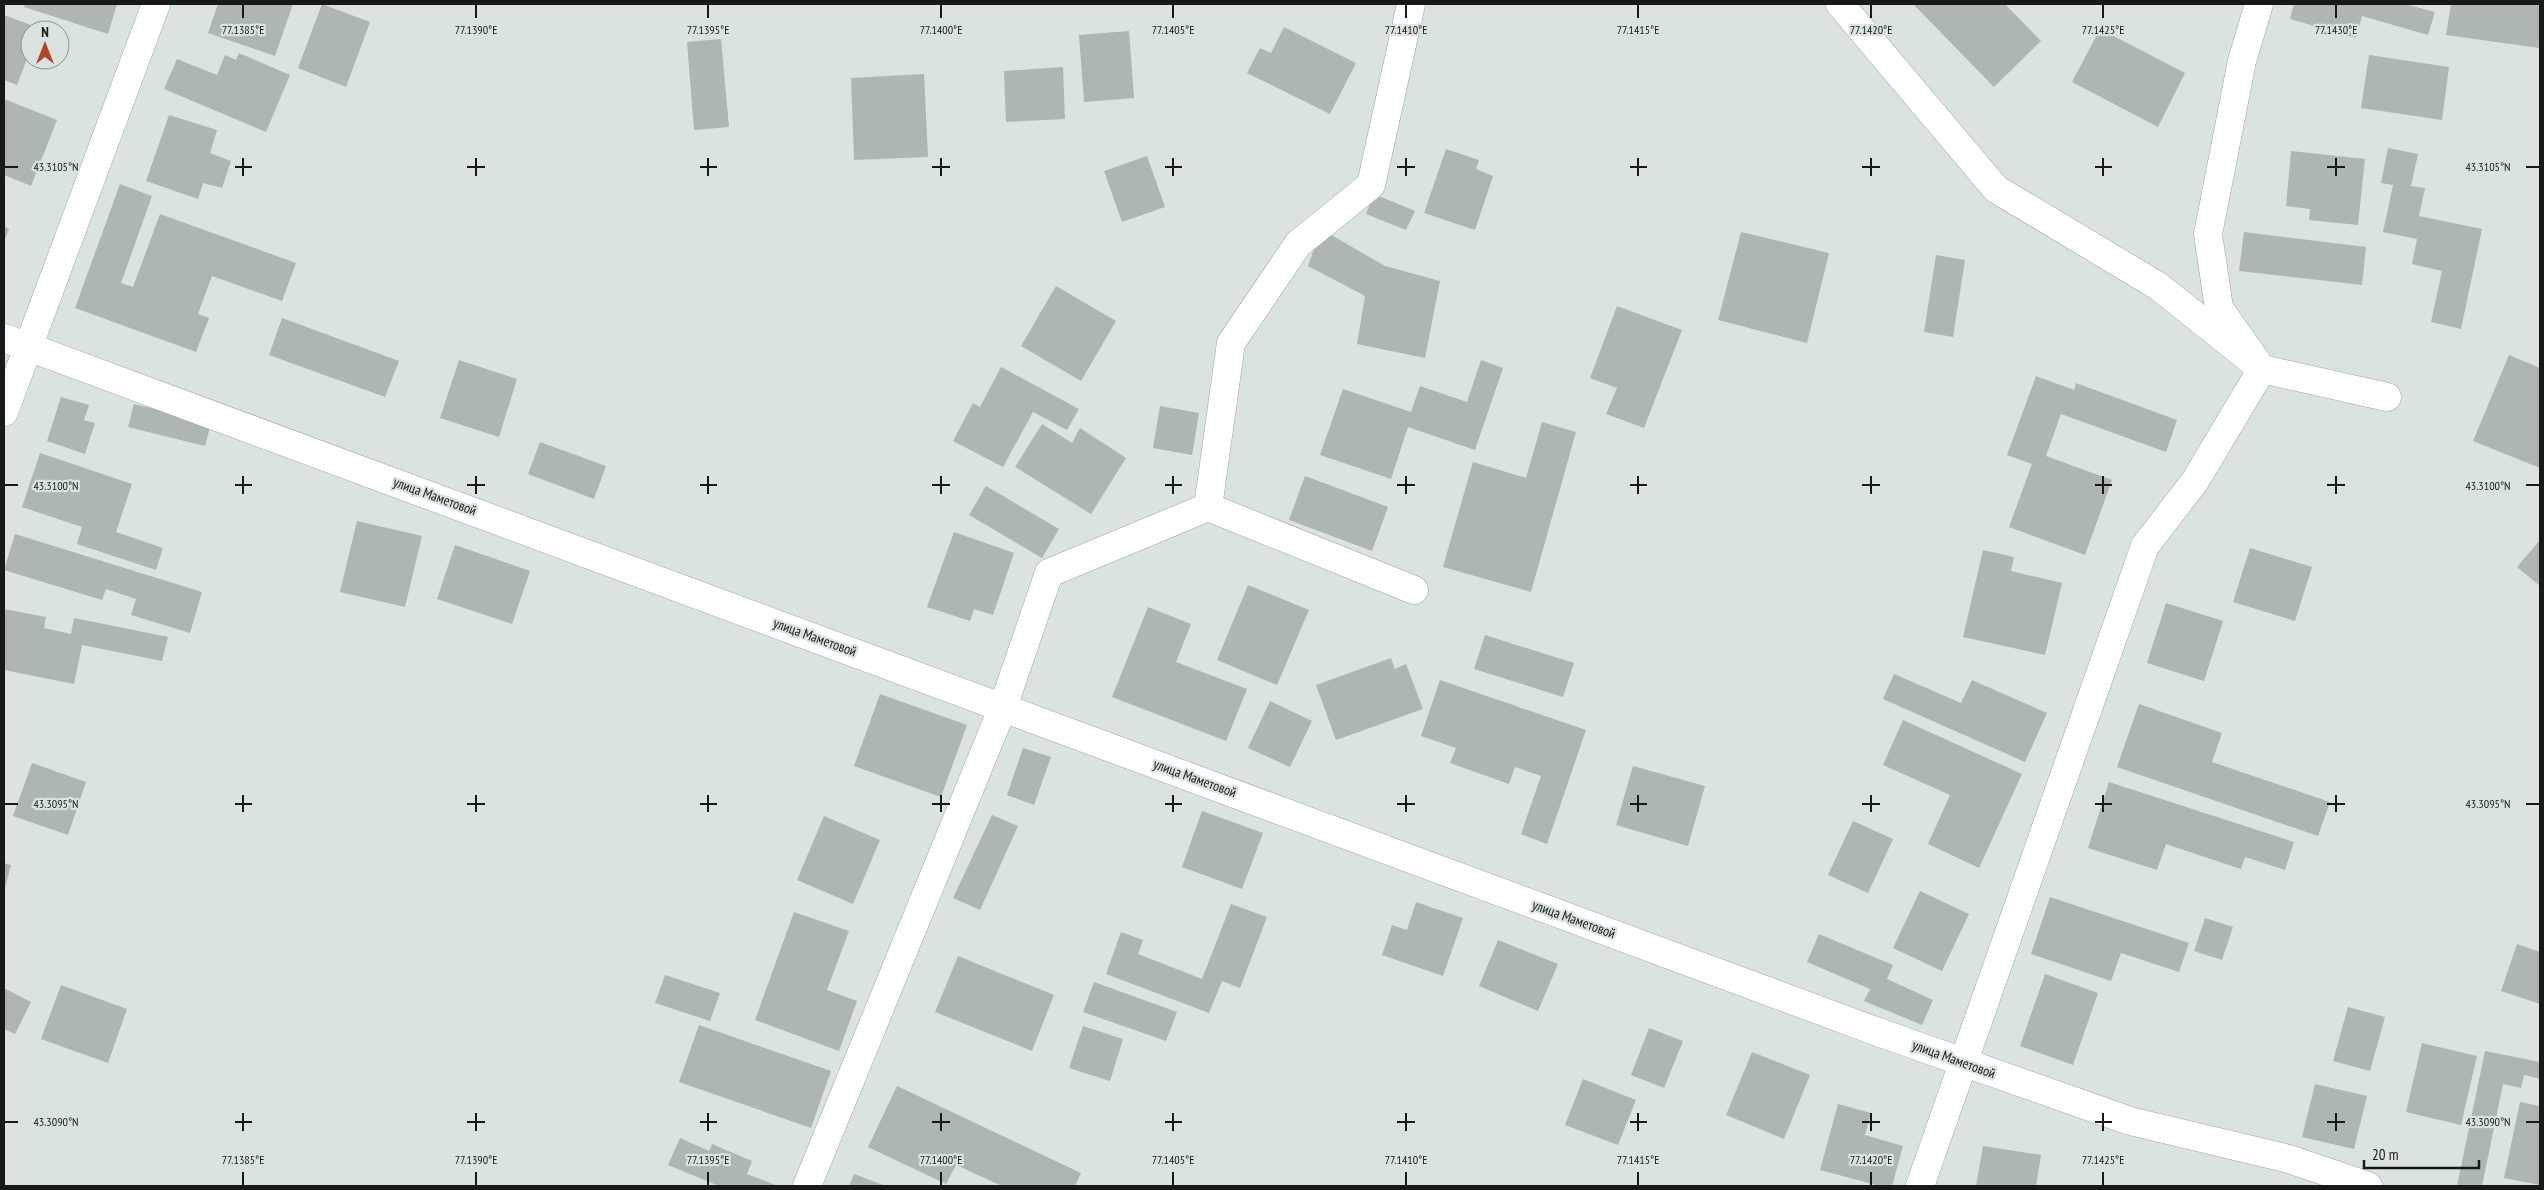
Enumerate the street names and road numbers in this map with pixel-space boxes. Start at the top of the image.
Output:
street label: улица Маметовой [391,473,479,519]
street label: улица Маметовой [771,614,859,660]
street label: улица Маметовой [1151,755,1239,801]
street label: улица Маметовой [1530,896,1618,942]
street label: улица Маметовой [1910,1036,1998,1082]

